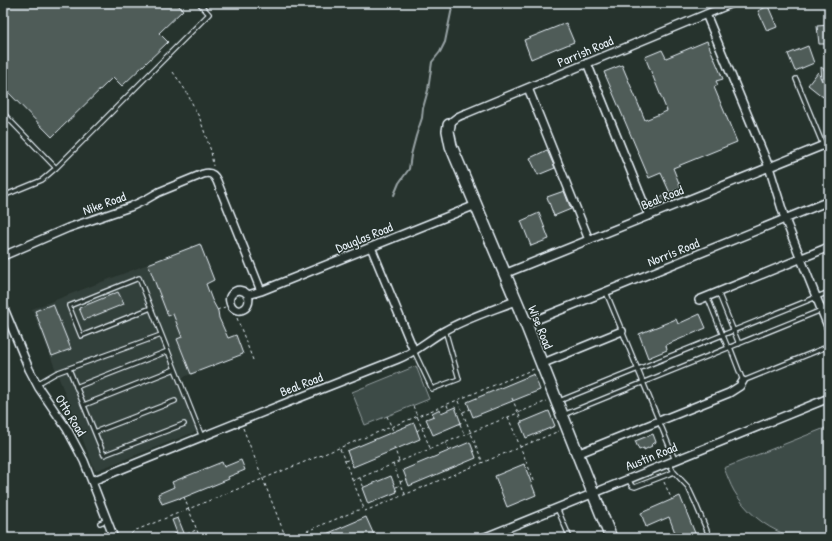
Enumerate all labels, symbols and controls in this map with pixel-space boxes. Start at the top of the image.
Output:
street label: Parrish Road [554,31,616,71]
street label: Beal Road [638,180,686,214]
street label: Nike Road [80,187,128,219]
street label: Douglas Road [333,217,395,257]
street label: Norris Road [644,233,702,271]
street label: Wise Road [524,303,558,351]
street label: Beal Road [277,368,325,400]
street label: Otto Road [51,391,91,439]
street label: Austin Road [623,438,679,474]

